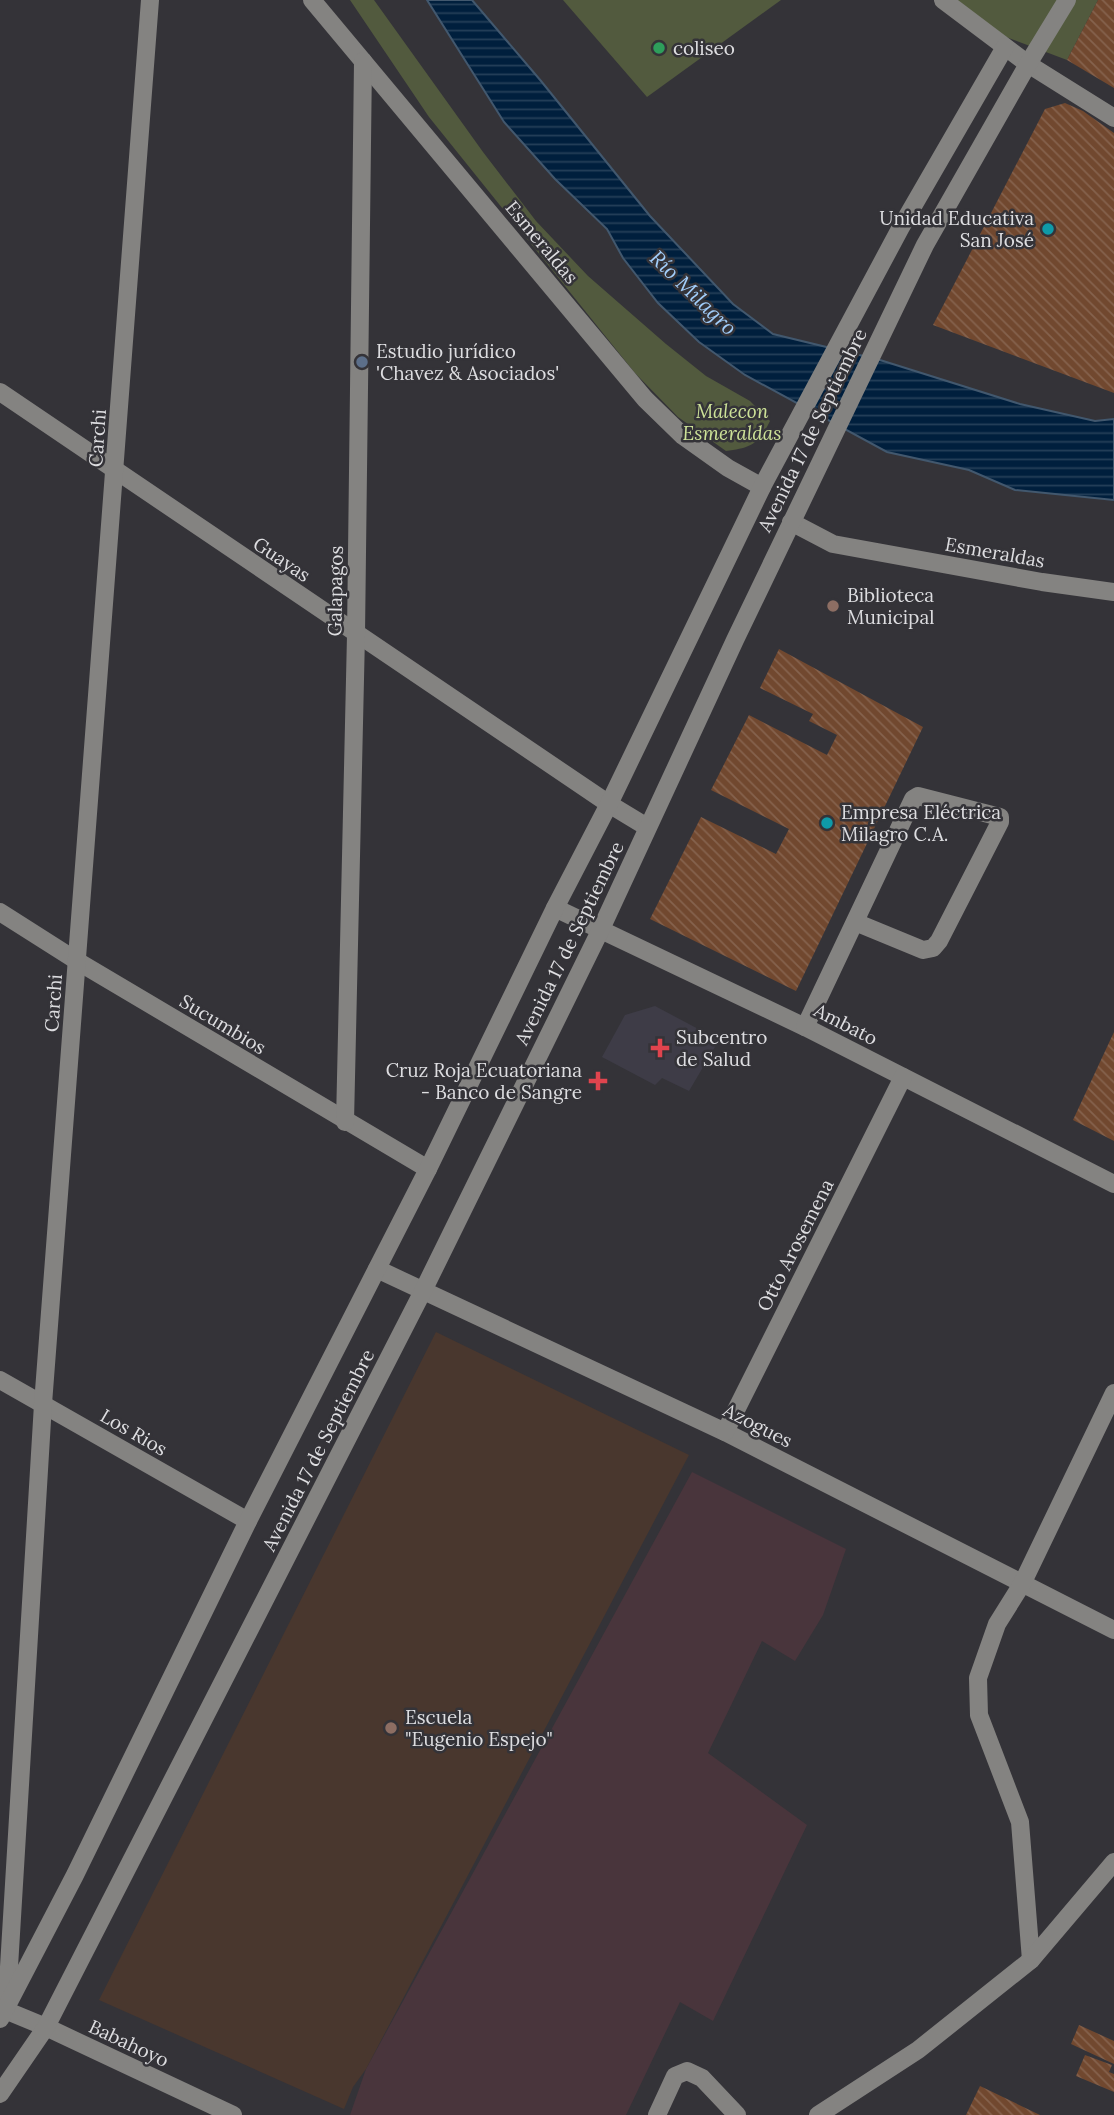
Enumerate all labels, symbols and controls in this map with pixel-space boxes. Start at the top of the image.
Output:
place label: coliseo [673,36,735,60]
marker: coliseo [651,40,667,56]
street label: Esmeraldas [500,196,584,289]
place label: Unidad Educativa San José [879,206,1034,252]
marker: Unidad Educativa San José [1040,221,1056,237]
water label: Río Milagro [644,244,743,341]
street label: Avenida 17 de Septiembre [752,324,872,537]
place label: Estudio jurídico 'Chavez & Asociados' [376,339,559,385]
marker: Estudio jurídico 'Chavez & Asociados' [354,354,370,370]
park label: Malecon Esmeraldas [683,399,781,445]
street label: Carchi [83,408,111,468]
street label: Guayas [249,531,315,587]
street label: Esmeraldas [943,531,1047,573]
street label: Galapagos [322,545,348,637]
place label: Biblioteca Municipal [847,583,934,629]
marker: Biblioteca Municipal [825,598,841,614]
place label: Empresa Eléctrica Milagro C.A. [841,800,1001,846]
marker: Empresa Eléctrica Milagro C.A. [819,815,835,831]
street label: Avenida 17 de Septiembre [509,837,629,1050]
street label: Carchi [39,973,67,1033]
street label: Sucumbios [175,989,271,1059]
street label: Ambato [809,997,882,1050]
place label: Subcentro de Salud [676,1025,767,1071]
marker: Subcentro de Salud [650,1038,670,1058]
place label: Cruz Roja Ecuatoriana - Banco de Sangre [386,1058,582,1104]
marker: Cruz Roja Ecuatoriana - Banco de Sangre [588,1071,608,1091]
street label: Otto Arosemena [751,1175,839,1315]
street label: Avenida 17 de Septiembre [256,1345,379,1556]
street label: Azogues [719,1397,797,1453]
street label: Los Rios [96,1403,172,1461]
place label: Escuela "Eugenio Espejo" [405,1705,553,1751]
marker: Escuela "Eugenio Espejo" [383,1720,399,1736]
street label: Babahoyo [85,2014,173,2072]

